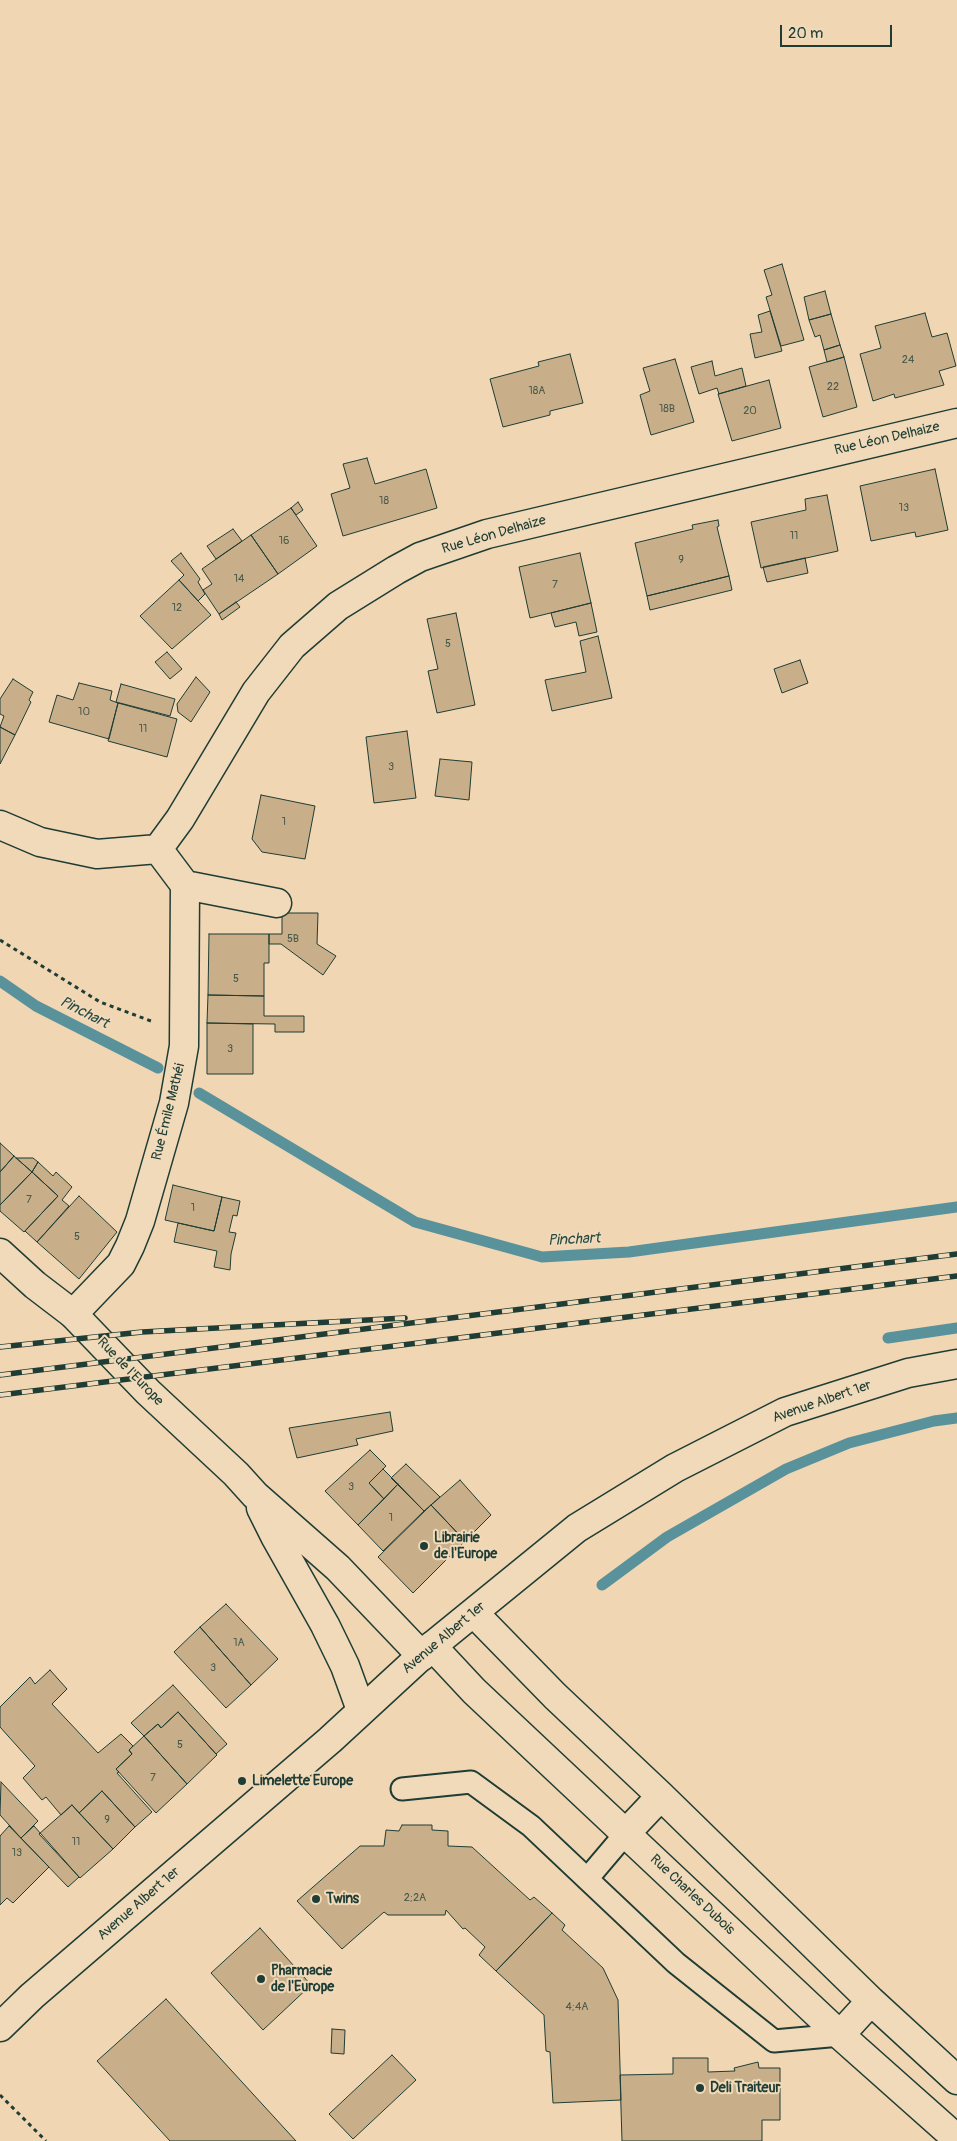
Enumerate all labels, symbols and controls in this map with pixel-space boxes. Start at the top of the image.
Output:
scale bar [782,15,894,47]
text: 20 m [788,24,823,43]
house number: 24 [902,353,914,367]
house number: 22 [827,380,839,394]
house number: 18A [529,384,545,398]
house number: 18B [659,402,675,416]
house number: 20 [743,404,757,418]
street label: Rue Léon Delhaize [833,419,941,459]
house number: 18 [379,494,389,508]
house number: 13 [899,501,909,515]
street label: Rue Léon Delhaize [440,512,548,558]
house number: 11 [790,529,798,543]
house number: 16 [279,534,289,548]
house number: 9 [678,553,684,567]
house number: 14 [234,572,244,586]
house number: 7 [552,578,558,592]
house number: 12 [172,601,182,615]
house number: 5 [445,637,451,651]
house number: 10 [78,705,90,719]
house number: 11 [139,722,147,736]
house number: 3 [388,760,394,774]
house number: 1 [282,815,286,829]
house number: 5B [287,932,299,946]
house number: 5 [233,972,239,986]
water label: Pinchart [57,993,111,1033]
house number: 3 [227,1042,233,1056]
street label: Rue Émile Mathéi [149,1062,189,1162]
house number: 7 [26,1193,32,1207]
house number: 1 [191,1201,195,1215]
house number: 5 [74,1230,80,1244]
water label: Pinchart [547,1230,601,1250]
street label: Rue de l'Europe [93,1334,167,1410]
street label: Avenue Albert 1er [770,1377,874,1427]
house number: 3 [348,1480,354,1494]
house number: 1 [389,1511,393,1525]
place label: Librairie de l'Europe [434,1530,497,1562]
marker: Librairie de l'Europe [418,1540,430,1552]
street label: Avenue Albert 1er [399,1598,489,1678]
house number: 1A [233,1636,245,1650]
house number: 3 [210,1661,216,1675]
house number: 5 [177,1738,183,1752]
house number: 7 [150,1771,156,1785]
place label: Limelette Europe [252,1773,353,1789]
marker: Limelette Europe [236,1775,248,1787]
house number: 9 [104,1813,110,1827]
house number: 11 [72,1835,80,1849]
house number: 13 [12,1846,22,1860]
street label: Rue Charles Dubois [646,1851,738,1939]
street label: Avenue Albert 1er [95,1864,183,1944]
place label: Twins [326,1891,359,1907]
house number: 2;2A [404,1891,426,1905]
marker: Twins [310,1893,322,1905]
place label: Pharmacie de l'Europe [271,1963,334,1995]
marker: Pharmacie de l'Europe [255,1973,267,1985]
house number: 4;4A [566,2000,588,2014]
place label: Deli Traiteur [710,2080,780,2096]
marker: Deli Traiteur [694,2082,706,2094]

